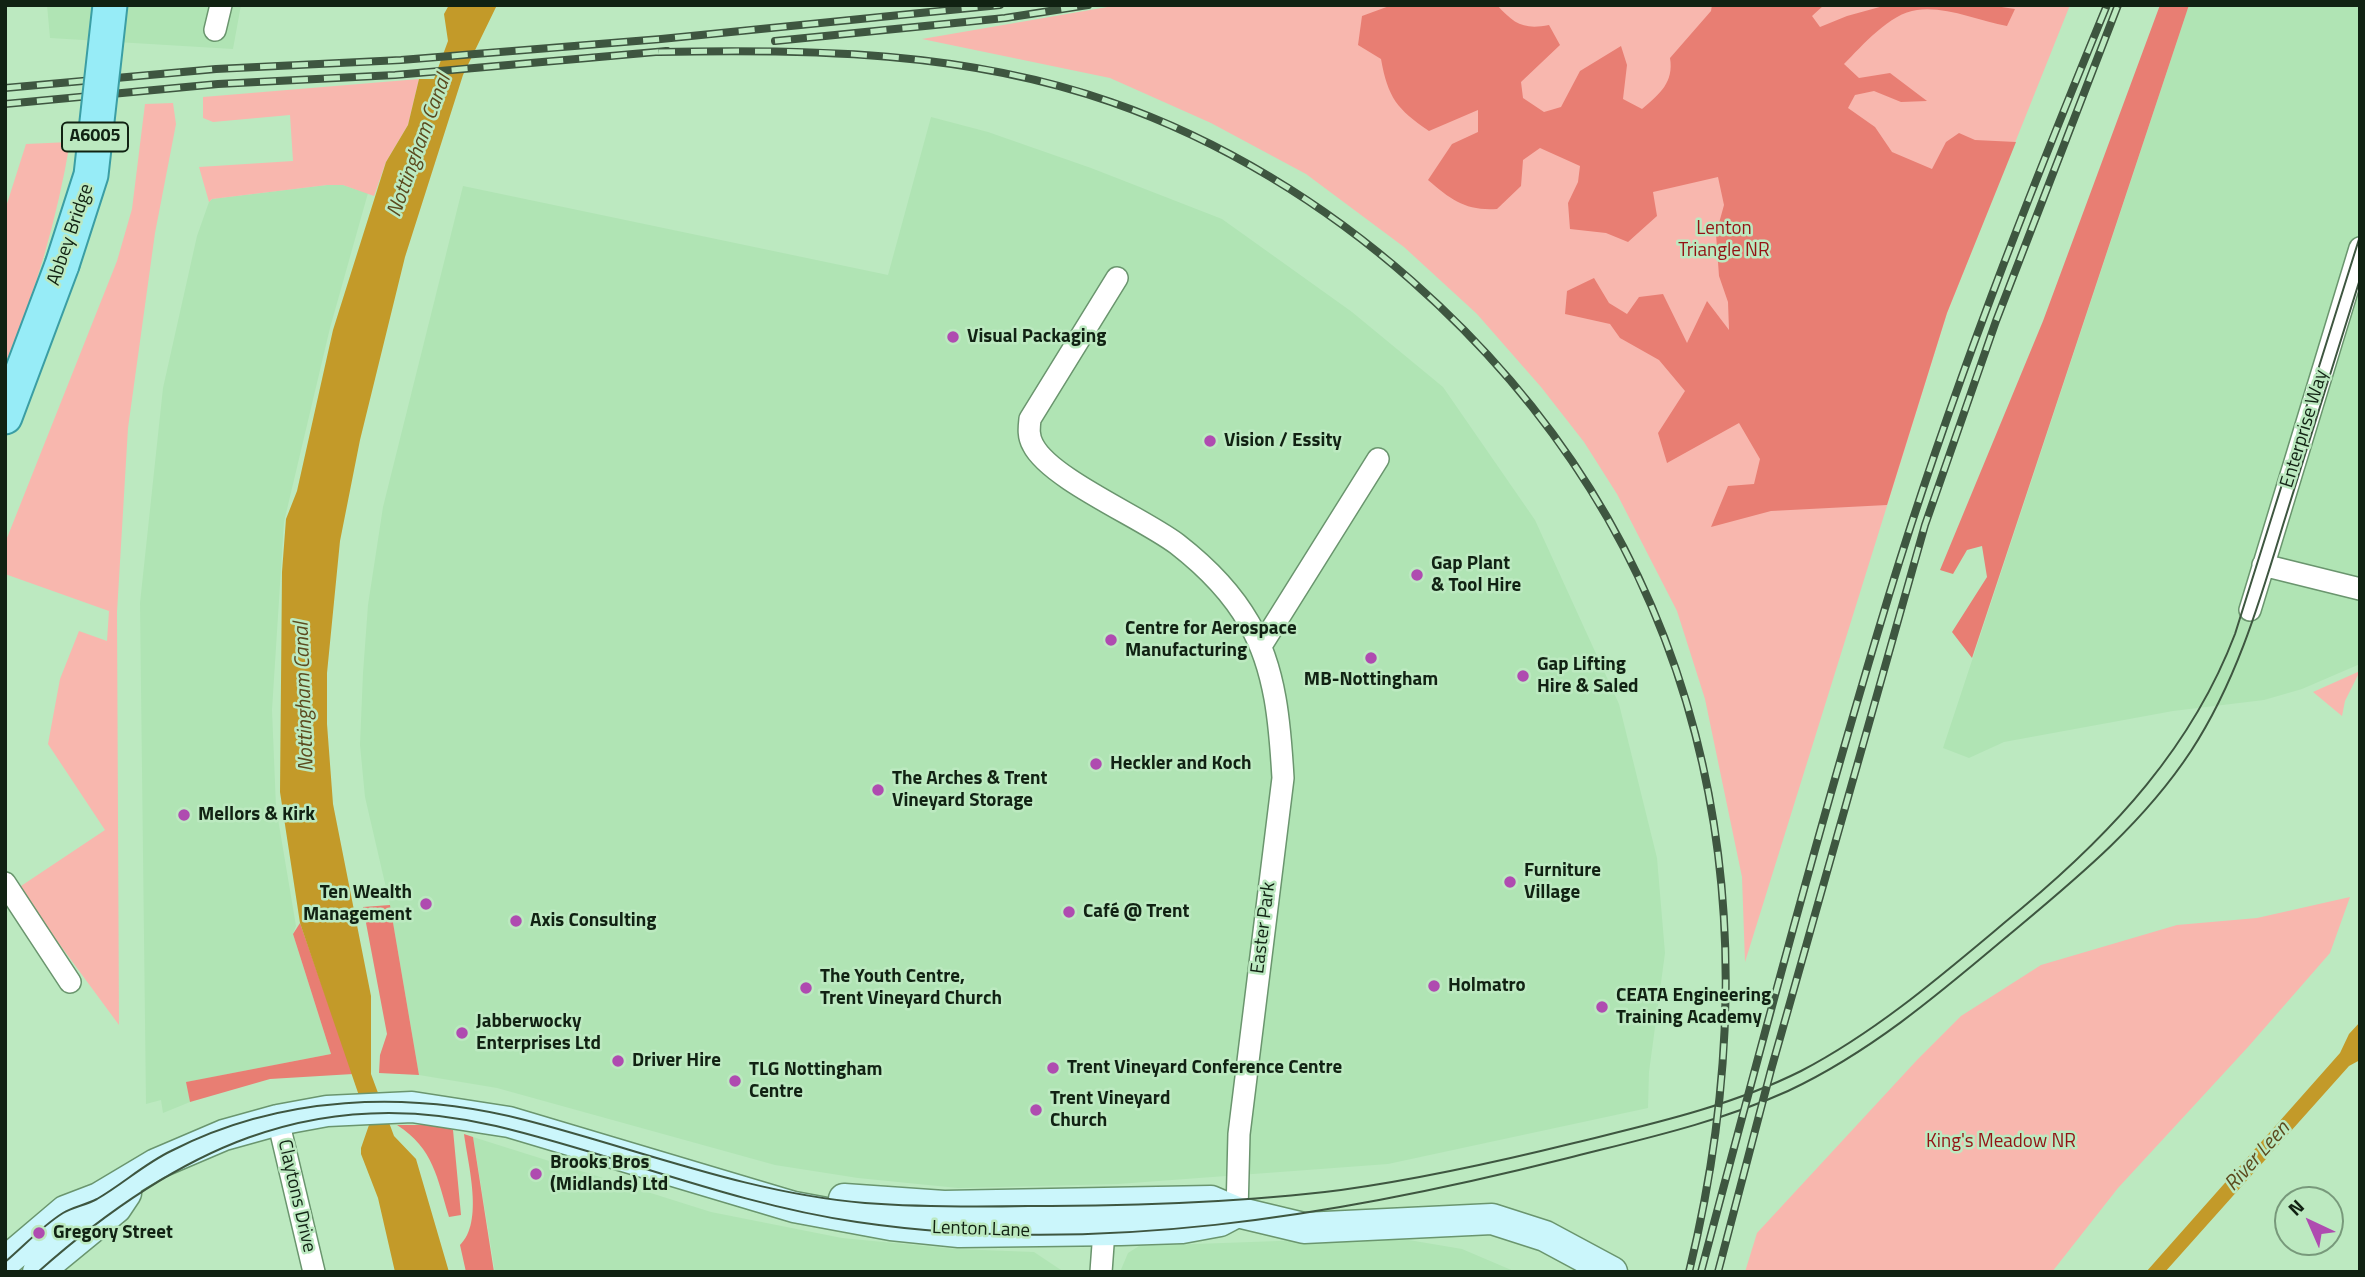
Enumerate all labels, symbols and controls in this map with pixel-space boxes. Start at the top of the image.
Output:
water label: Nottingham Canal [383,71,457,221]
road number: A6005 [62,122,128,152]
street label: Abbey Bridge [43,181,99,289]
park label: Lenton Triangle NR [1678,218,1770,262]
place label: Visual Packaging [967,326,1106,348]
marker: Visual Packaging [945,329,961,345]
street label: Enterprise Way [2276,367,2334,491]
place label: Vision / Essity [1224,430,1342,452]
marker: Vision / Essity [1202,433,1218,449]
place label: Gap Plant & Tool Hire [1431,553,1521,597]
marker: Gap Plant & Tool Hire [1409,567,1425,583]
place label: Centre for Aerospace Manufacturing [1125,618,1297,662]
water label: Nottingham Canal [290,622,320,772]
marker: Centre for Aerospace Manufacturing [1103,632,1119,648]
marker: MB-Nottingham [1363,650,1379,666]
place label: Gap Lifting Hire & Saled [1537,654,1638,698]
marker: Gap Lifting Hire & Saled [1515,668,1531,684]
place label: MB-Nottingham [1304,669,1438,691]
place label: Heckler and Koch [1110,753,1252,775]
marker: Heckler and Koch [1088,756,1104,772]
place label: The Arches & Trent Vineyard Storage [892,768,1047,812]
marker: The Arches & Trent Vineyard Storage [870,782,886,798]
place label: Mellors & Kirk [198,804,315,826]
marker: Mellors & Kirk [176,807,192,823]
place label: Furniture Village [1524,860,1601,904]
marker: Furniture Village [1502,874,1518,890]
street label: Easter Park [1247,881,1281,975]
place label: Ten Wealth Management [303,882,412,926]
marker: Ten Wealth Management [418,896,434,912]
place label: Café @ Trent [1083,901,1189,923]
marker: Café @ Trent [1061,904,1077,920]
place label: Axis Consulting [530,910,656,932]
marker: Axis Consulting [508,913,524,929]
place label: The Youth Centre, Trent Vineyard Church [820,966,1002,1010]
place label: Holmatro [1448,975,1526,997]
marker: Holmatro [1426,978,1442,994]
marker: The Youth Centre, Trent Vineyard Church [798,980,814,996]
place label: CEATA Engineering Training Academy [1616,985,1771,1029]
marker: CEATA Engineering Training Academy [1594,999,1610,1015]
place label: Jabberwocky Enterprises Ltd [476,1011,601,1055]
marker: Jabberwocky Enterprises Ltd [454,1025,470,1041]
place label: Driver Hire [632,1050,721,1072]
marker: Driver Hire [610,1053,626,1069]
place label: Trent Vineyard Conference Centre [1067,1057,1342,1079]
place label: TLG Nottingham Centre [749,1059,882,1103]
marker: Trent Vineyard Conference Centre [1045,1060,1061,1076]
marker: TLG Nottingham Centre [727,1073,743,1089]
place label: Trent Vineyard Church [1050,1088,1170,1132]
marker: Trent Vineyard Church [1028,1102,1044,1118]
water label: River Leen [2220,1117,2296,1197]
park label: King's Meadow NR [1926,1131,2076,1153]
street label: Claytons Drive [272,1138,320,1254]
place label: Brooks Bros (Midlands) Ltd [550,1152,668,1196]
marker: Brooks Bros (Midlands) Ltd [528,1166,544,1182]
north arrow [2274,1186,2344,1256]
text: N [2281,1192,2310,1222]
street label: Lenton Lane [932,1217,1030,1243]
place label: Gregory Street [53,1222,173,1244]
marker: Gregory Street [31,1225,47,1241]

